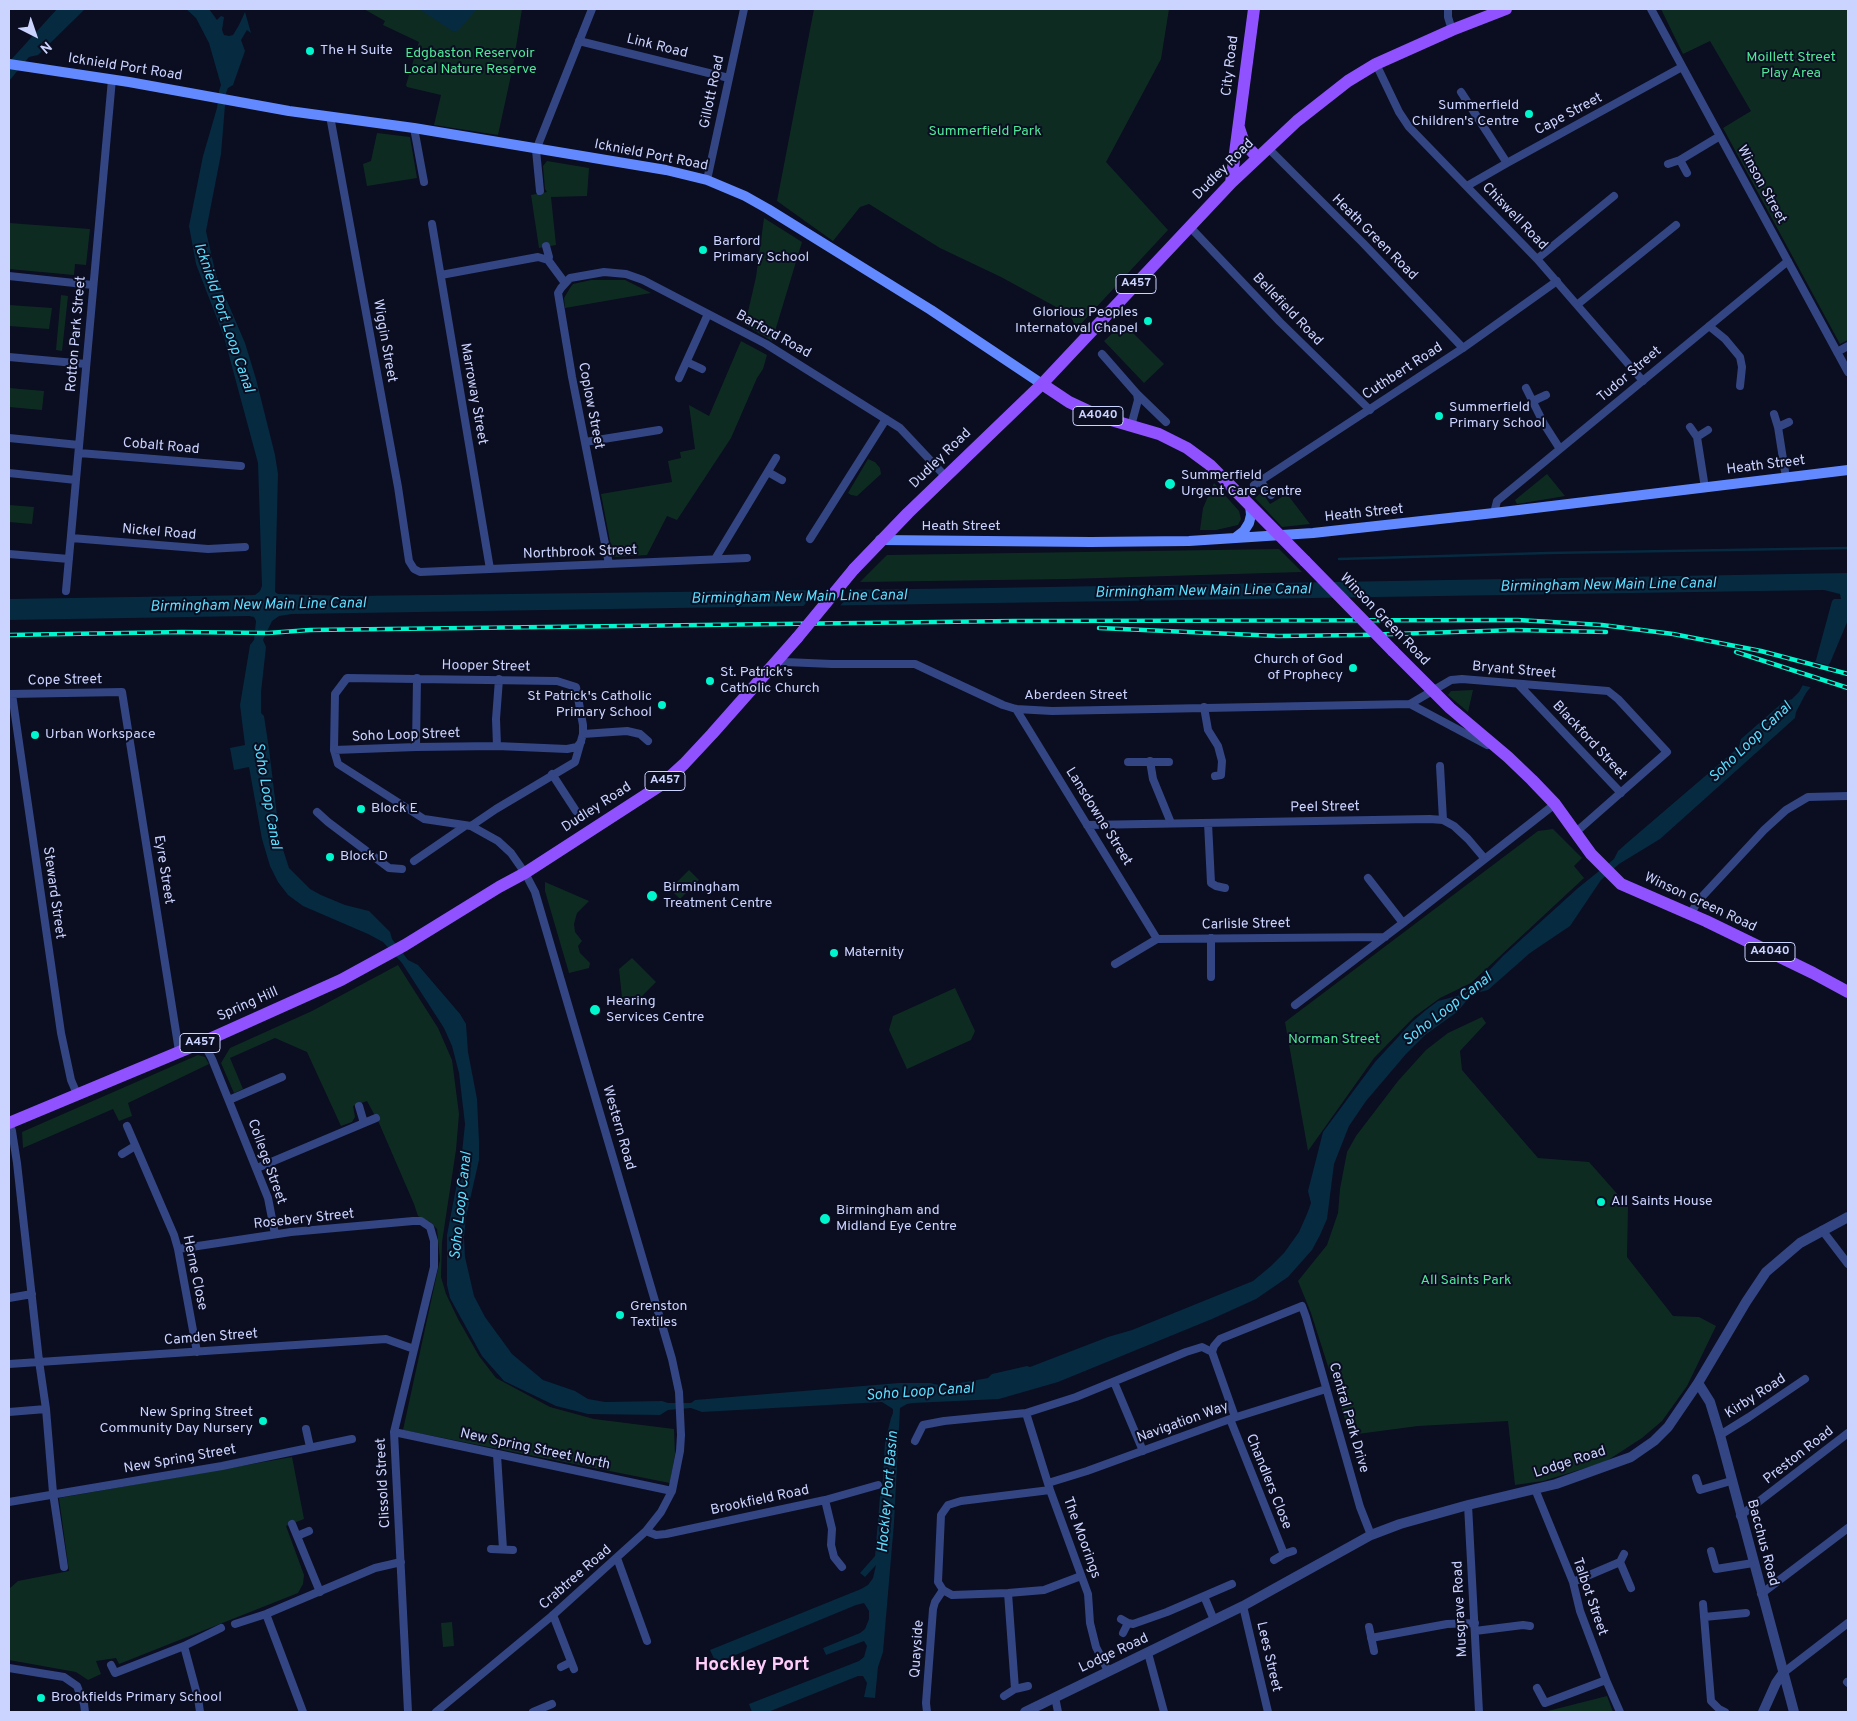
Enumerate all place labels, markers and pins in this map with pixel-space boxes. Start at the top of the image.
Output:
place label: The H Suite [320,43,393,59]
marker: The H Suite [304,45,316,57]
place label: Summerfield Children's Centre [1412,98,1519,130]
marker: Summerfield Children's Centre [1523,108,1535,120]
place label: Barford Primary School [713,234,809,266]
marker: Barford Primary School [697,244,709,256]
place label: Glorious Peoples Internatoval Chapel [1015,305,1138,338]
marker: Glorious Peoples Internatoval Chapel [1142,315,1154,327]
place label: Summerfield Primary School [1449,400,1545,432]
marker: Summerfield Primary School [1433,410,1445,422]
place label: Summerfield Urgent Care Centre [1181,468,1302,501]
marker: Summerfield Urgent Care Centre [1163,477,1177,491]
place label: Church of God of Prophecy [1254,652,1343,684]
marker: Church of God of Prophecy [1347,662,1359,674]
place label: St. Patrick's Catholic Church [720,665,820,698]
marker: St. Patrick's Catholic Church [704,675,716,687]
place label: St Patrick's Catholic Primary School [527,689,652,722]
marker: St Patrick's Catholic Primary School [656,699,668,711]
place label: Urban Workspace [45,727,155,743]
marker: Urban Workspace [29,729,41,741]
place label: Block E [371,801,418,817]
marker: Block E [355,803,367,815]
place label: Block D [340,849,388,865]
marker: Block D [324,851,336,863]
place label: Birmingham Treatment Centre [663,880,772,912]
marker: Birmingham Treatment Centre [645,889,659,903]
place label: Maternity [844,945,904,961]
marker: Maternity [828,947,840,959]
place label: Hearing Services Centre [606,994,704,1026]
marker: Hearing Services Centre [588,1003,602,1017]
place label: All Saints House [1611,1194,1713,1210]
marker: All Saints House [1595,1196,1607,1208]
place label: Birmingham and Midland Eye Centre [836,1203,957,1236]
marker: Birmingham and Midland Eye Centre [818,1212,832,1226]
place label: Grenston Textiles [630,1299,687,1331]
marker: Grenston Textiles [614,1309,626,1321]
place label: New Spring Street Community Day Nursery [99,1405,253,1438]
marker: New Spring Street Community Day Nursery [257,1415,269,1427]
place label: Brookfields Primary School [51,1690,222,1706]
marker: Brookfields Primary School [35,1692,47,1704]

